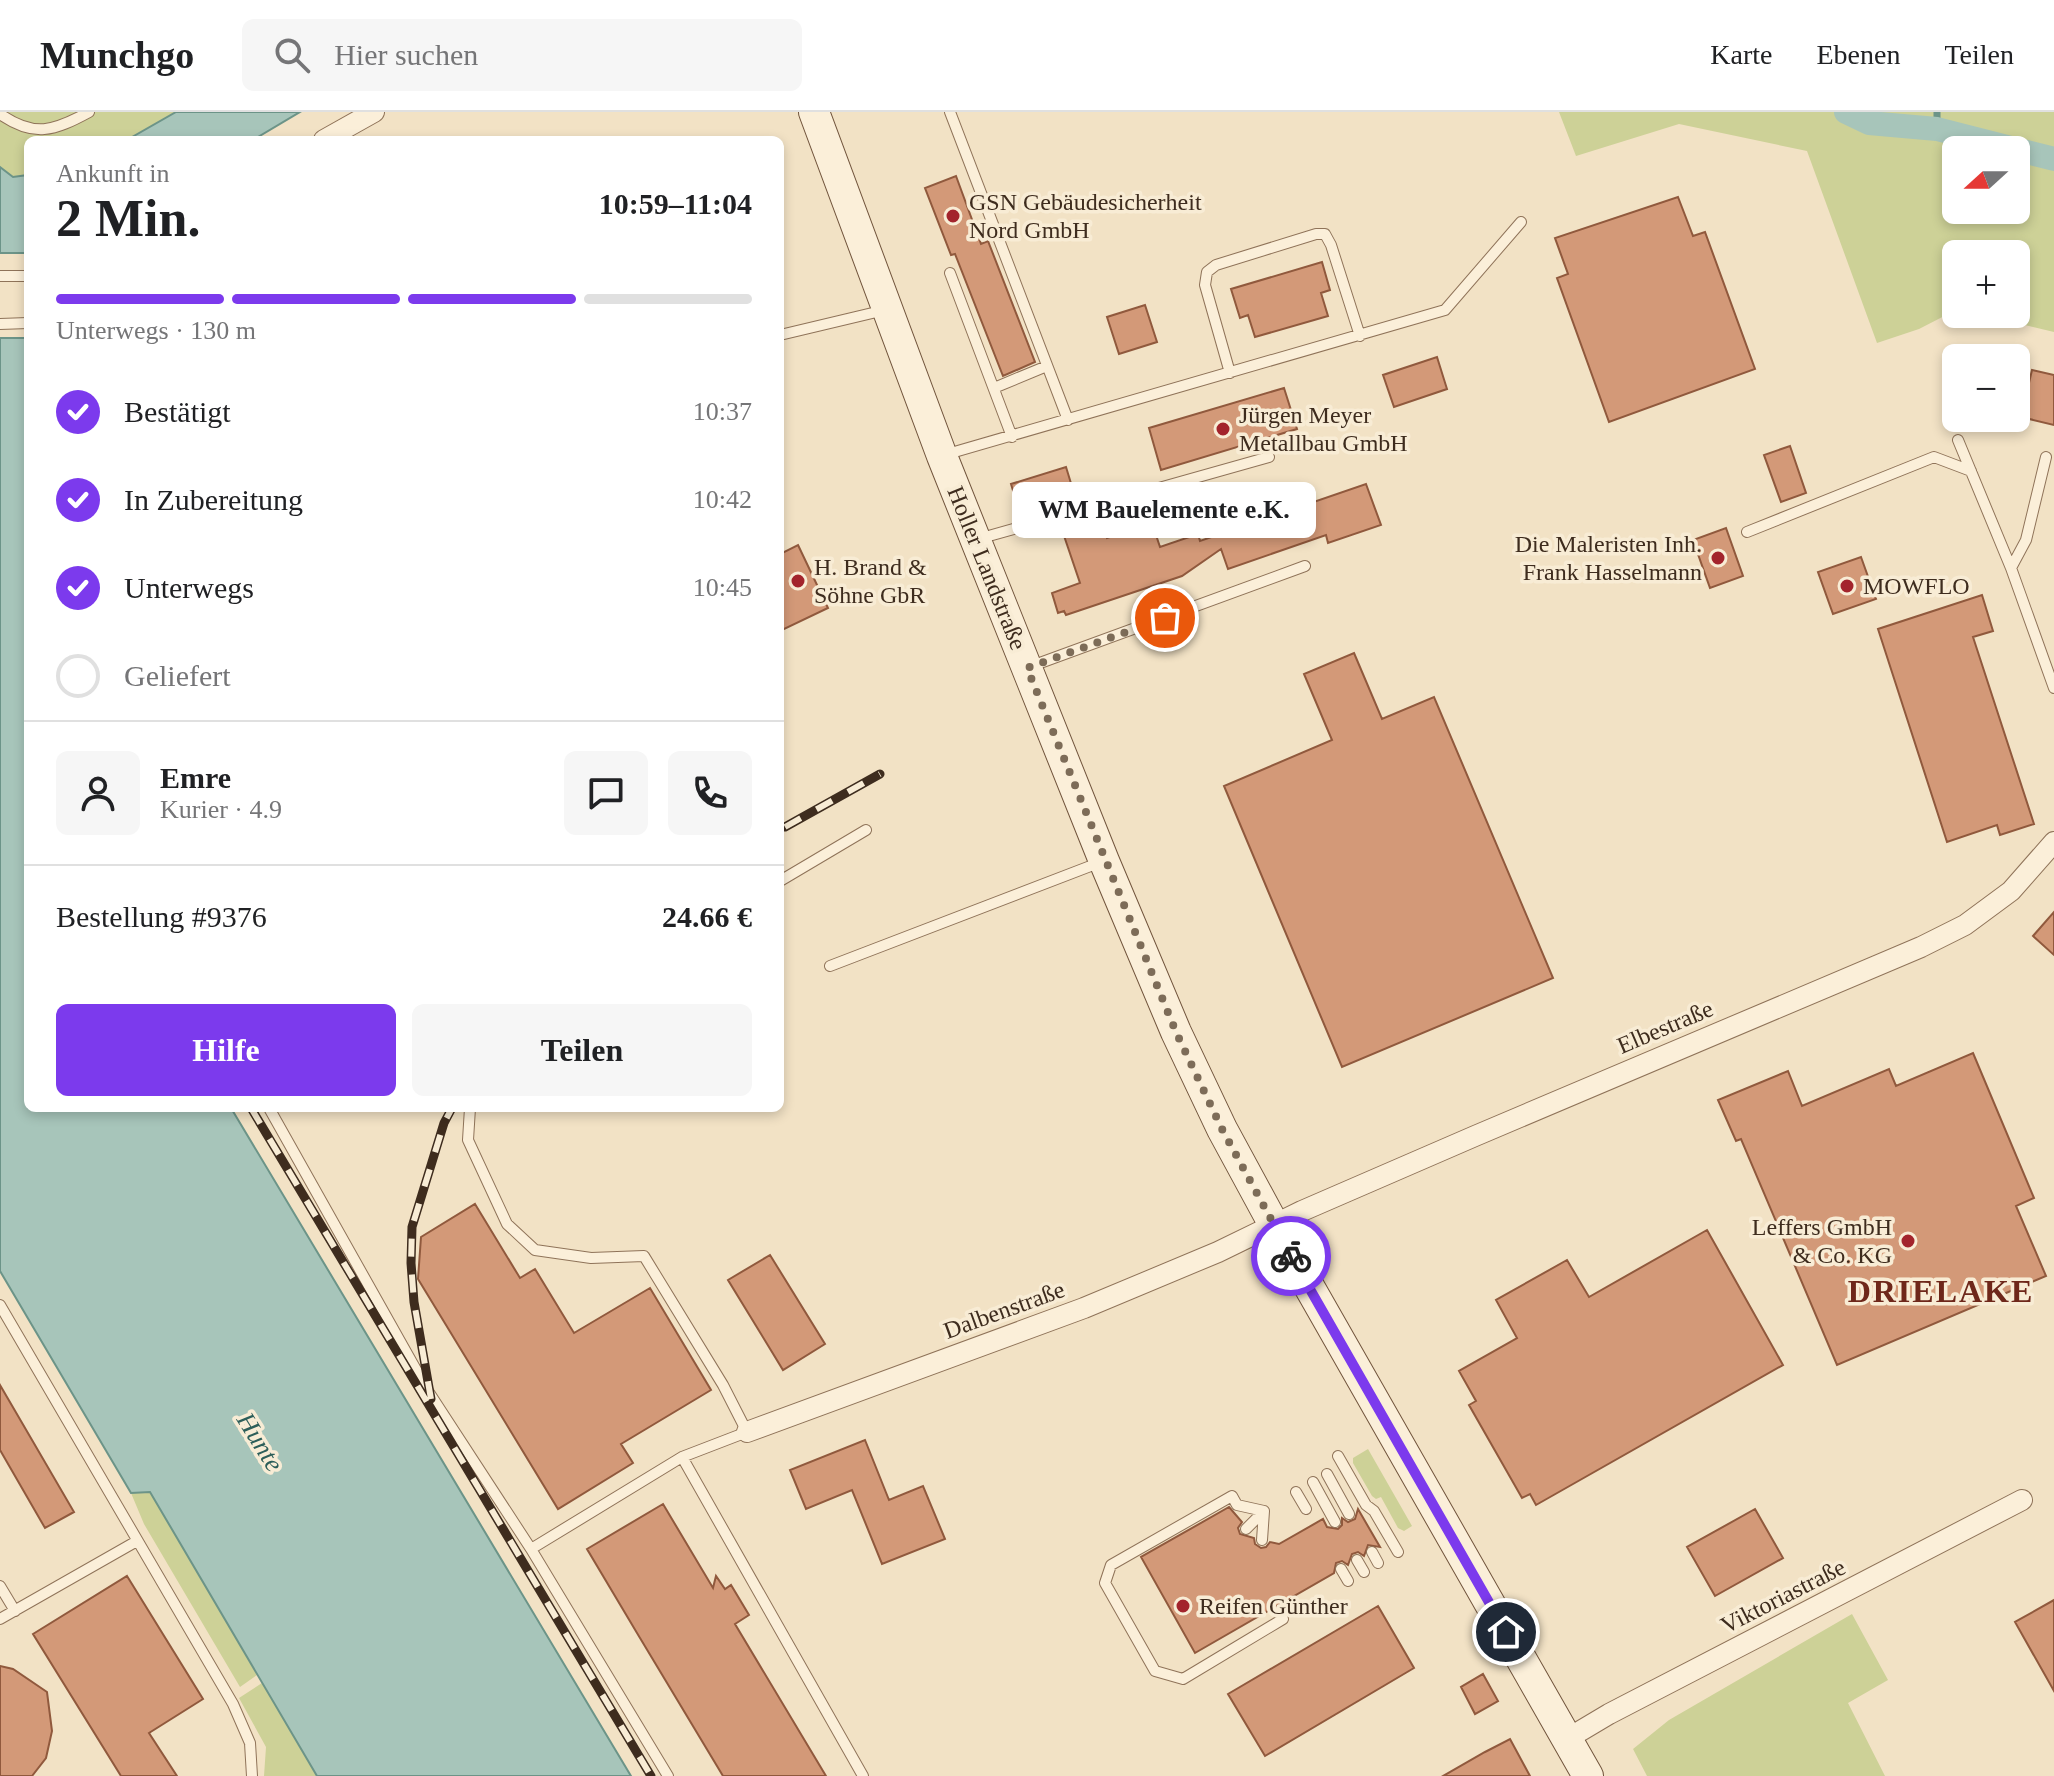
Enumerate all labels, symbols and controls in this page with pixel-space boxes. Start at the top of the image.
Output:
search box [242,19,802,91]
icon: search [270,33,314,77]
text: Munchgo [40,34,194,76]
text: Hier suchen [334,38,478,71]
text: Karte [1710,39,1772,70]
text: Ebenen [1816,39,1900,70]
text: Teilen [1944,39,2014,70]
north arrow [1942,136,2030,224]
map controls [1942,136,2030,432]
text: Ankunft in [56,159,169,188]
text: 10:59–11:04 [599,187,752,220]
place label: GSN Gebäudesicherheit Nord GmbH [969,189,1202,243]
text: 2 Min. [56,190,200,247]
marker: GSN Gebäudesicherheit Nord GmbH [944,207,962,225]
button: + [1942,240,2030,328]
text: Unterwegs · 130 m [56,316,256,345]
button: − [1942,344,2030,432]
icon: check [56,390,100,434]
text: Bestätigt [124,395,231,428]
text: 10:37 [693,397,752,426]
place label: Jürgen Meyer Metallbau GmbH [1239,402,1408,456]
marker: Jürgen Meyer Metallbau GmbH [1214,420,1232,438]
icon: check [56,478,100,522]
street label: Holler Landstraße [942,482,1032,654]
callout: WM Bauelemente e.K. [1013,482,1317,538]
text: In Zubereitung [124,483,303,516]
text: 10:42 [693,485,752,514]
text: WM Bauelemente e.K. [1038,495,1290,524]
place label: Die Maleristen Inh. Frank Hasselmann [1515,531,1702,585]
marker: Die Maleristen Inh. Frank Hasselmann [1709,549,1727,567]
place label: H. Brand & Söhne GbR [814,554,927,608]
icon: check [56,566,100,610]
text: Unterwegs [124,571,254,604]
marker: H. Brand & Söhne GbR [789,572,807,590]
text: 10:45 [693,573,752,602]
place label: MOWFLO [1863,573,1970,599]
marker: MOWFLO [1838,577,1856,595]
pin [1131,584,1199,652]
icon: bag [1143,596,1187,640]
text: Geliefert [124,659,231,692]
button: person [56,751,140,835]
button: chat [564,751,648,835]
button: phone [668,751,752,835]
text: Emre [160,761,231,794]
text: Kurier · 4.9 [160,795,282,824]
text: Bestellung #9376 [56,900,267,933]
text: 24.66 € [662,900,752,933]
street label: Elbestraße [1613,995,1717,1059]
button: Hilfe [56,1004,396,1096]
button: Teilen [412,1004,752,1096]
place label: Leffers GmbH & Co. KG [1752,1214,1892,1268]
courier [1251,1216,1331,1296]
marker: Leffers GmbH & Co. KG [1899,1232,1917,1250]
icon: bike [1269,1234,1313,1278]
district label: DRIELAKE [1848,1273,2034,1309]
street label: Dalbenstraße [940,1276,1068,1344]
water label: Hunte [230,1407,289,1477]
street label: Viktoriastraße [1717,1554,1849,1638]
place label: Reifen Günther [1199,1593,1348,1619]
marker: Reifen Günther [1174,1597,1192,1615]
pin [1472,1598,1540,1666]
icon: home [1484,1610,1528,1654]

